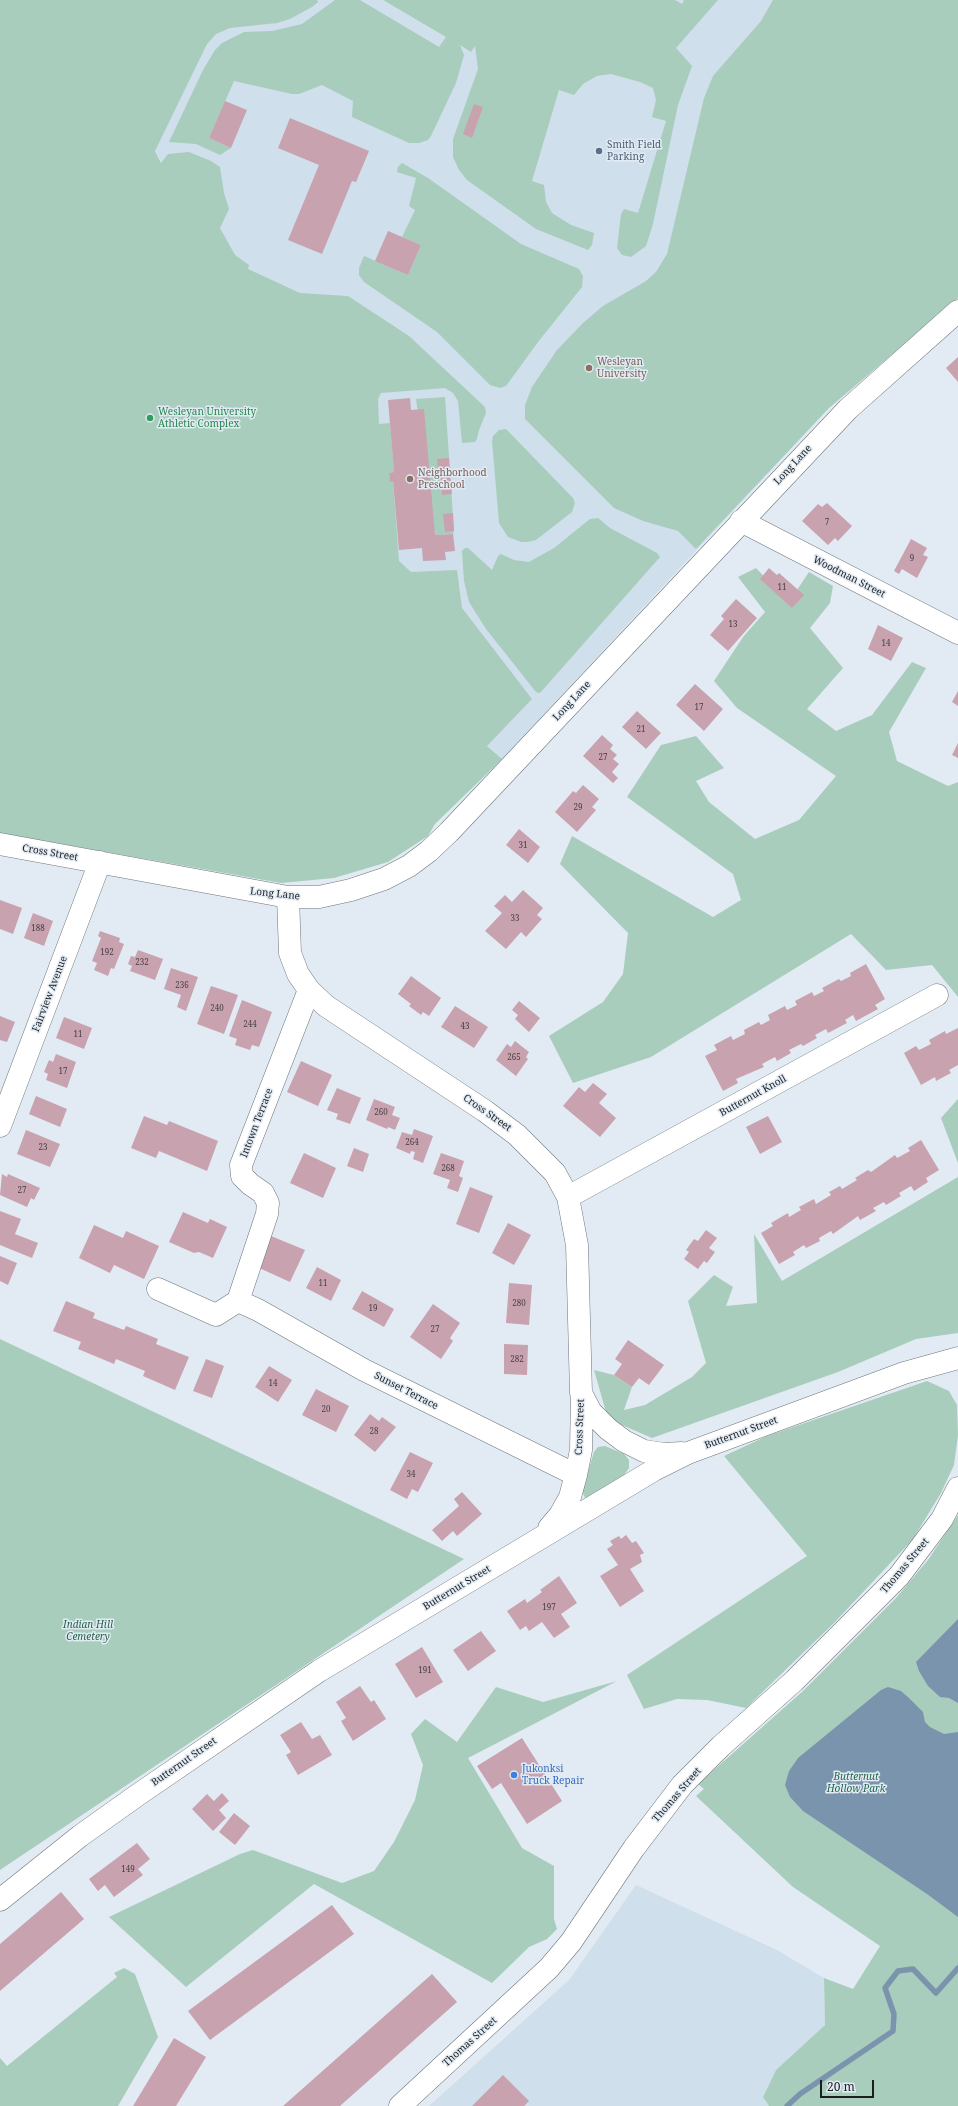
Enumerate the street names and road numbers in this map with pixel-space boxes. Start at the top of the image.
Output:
street label: Long Lane [772,443,814,487]
street label: Woodman Street [811,554,887,600]
street label: Long Lane [551,679,593,723]
street label: Cross Street [21,842,79,864]
street label: Long Lane [249,885,301,903]
street label: Fairview Avenue [30,954,70,1034]
street label: Butternut Knoll [718,1073,788,1119]
street label: Intown Terrace [238,1087,276,1159]
street label: Cross Street [461,1092,513,1134]
street label: Sunset Terrace [372,1370,440,1412]
street label: Cross Street [573,1399,587,1455]
street label: Butternut Street [703,1414,779,1452]
street label: Thomas Street [878,1536,932,1596]
street label: Butternut Street [421,1563,493,1613]
street label: Butternut Street [149,1735,219,1789]
street label: Thomas Street [650,1765,704,1825]
street label: Thomas Street [441,2015,499,2069]

